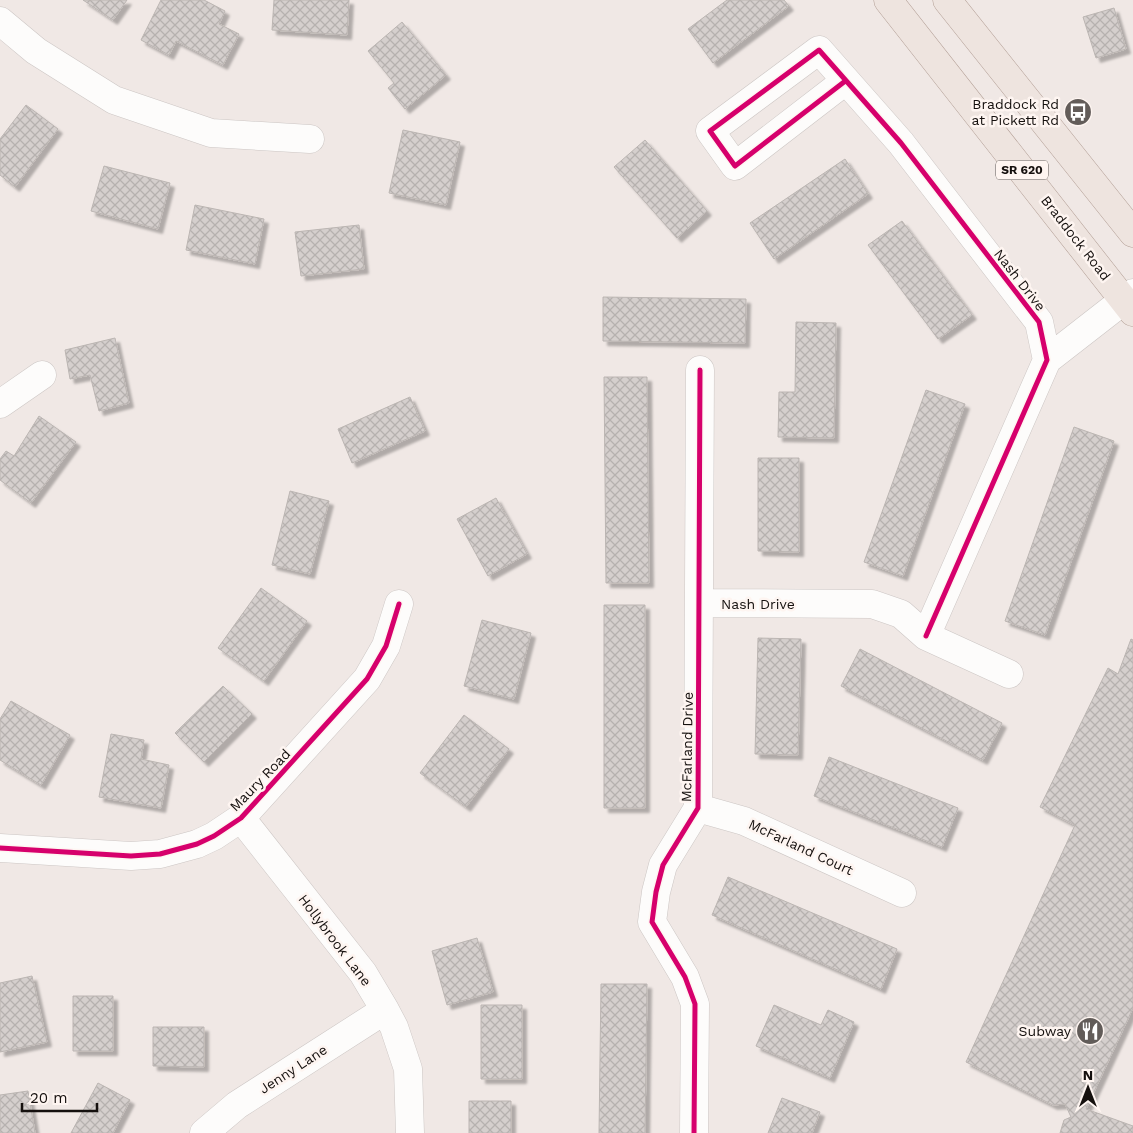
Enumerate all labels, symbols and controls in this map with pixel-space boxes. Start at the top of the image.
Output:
place label: Braddock Rd at Pickett Rd [972,96,1059,128]
bus stop icon: Braddock Rd at Pickett Rd [1063,97,1093,127]
road number: SR 620 [996,160,1048,180]
street label: Braddock Road [1038,193,1114,283]
street label: Nash Drive [991,246,1049,314]
street label: Nash Drive [721,596,795,612]
street label: McFarland Drive [678,692,696,802]
street label: Maury Road [226,746,294,814]
street label: McFarland Court [746,816,856,878]
street label: Hollybrook Lane [295,891,375,989]
restaurant icon: Subway [1075,1016,1105,1046]
place label: Subway [1019,1023,1072,1039]
street label: Jenny Lane [256,1041,330,1097]
north arrow [1063,1063,1113,1113]
text: N [1083,1067,1093,1083]
scale bar [22,1080,98,1112]
text: 20 m [30,1089,68,1107]

